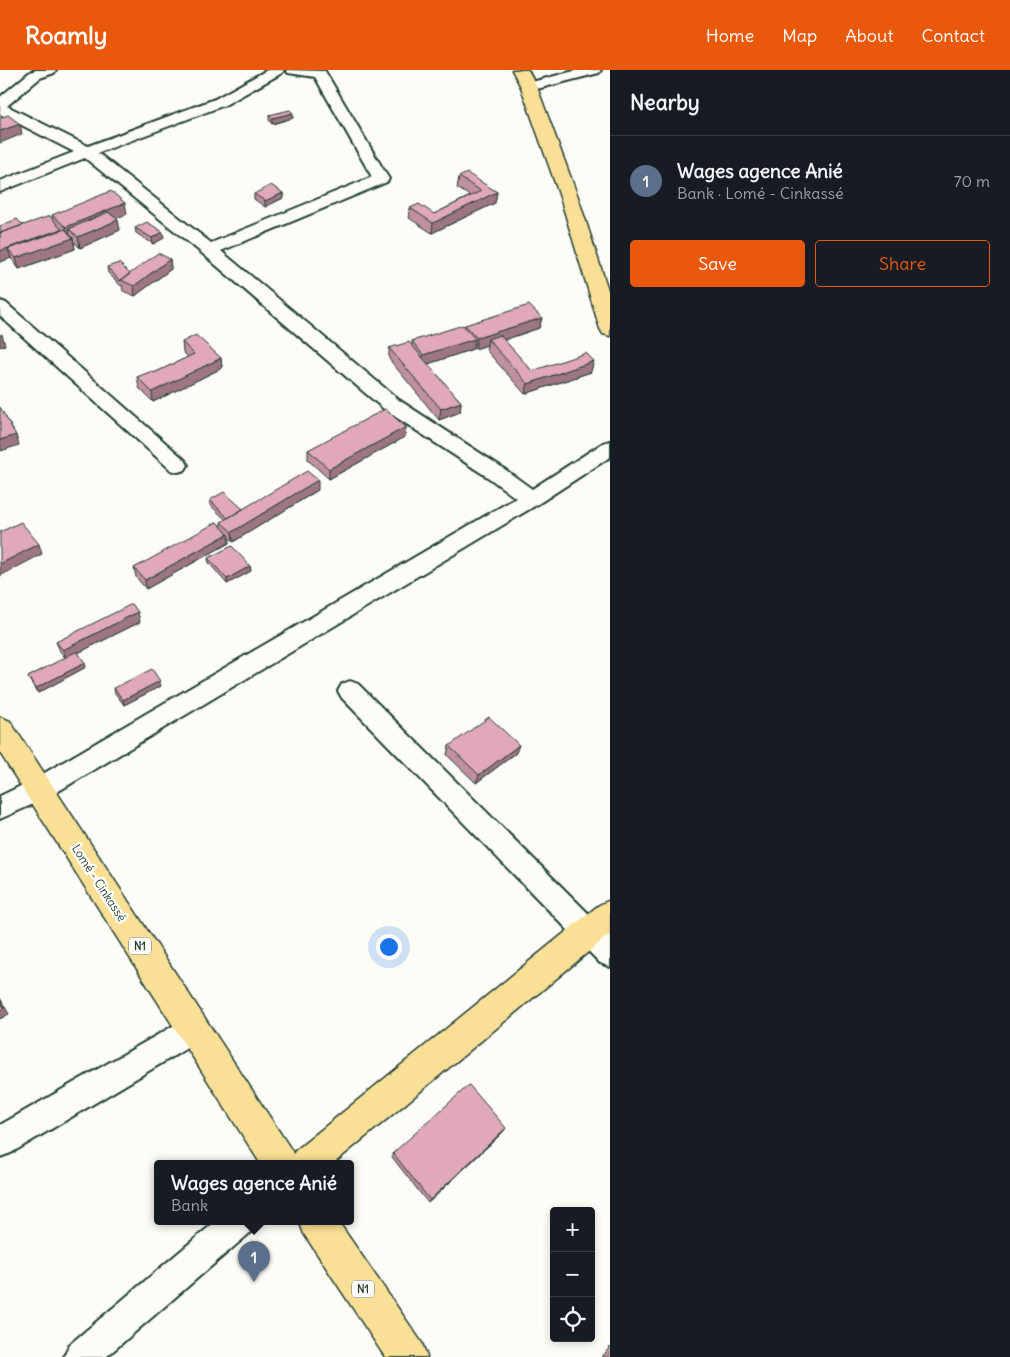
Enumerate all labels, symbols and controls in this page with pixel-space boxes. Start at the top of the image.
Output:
text: Roamly [25,20,107,50]
text: Home [706,24,754,47]
text: Map [782,24,817,47]
text: About [845,24,893,47]
text: Contact [921,24,985,47]
text: Nearby [630,89,700,116]
text: Wages agence Anié [677,159,843,183]
text: 1 [643,171,649,191]
text: 70 m [954,171,990,191]
text: Bank · Lomé - Cinkassé [677,183,844,203]
button: Save [630,240,805,287]
button: Share [815,240,990,287]
street label: Lomé - Cinkassé [69,841,130,924]
your location [376,934,402,960]
road number: N1 [129,938,151,954]
popup [154,1160,354,1225]
text: Wages agence Anié [171,1171,337,1195]
text: Bank [171,1195,208,1215]
map controls [550,1207,595,1342]
button: + [550,1207,595,1252]
pin: 1 [238,1241,270,1282]
button: − [550,1252,595,1297]
road number: N1 [352,1280,374,1298]
button: locate [550,1297,595,1342]

